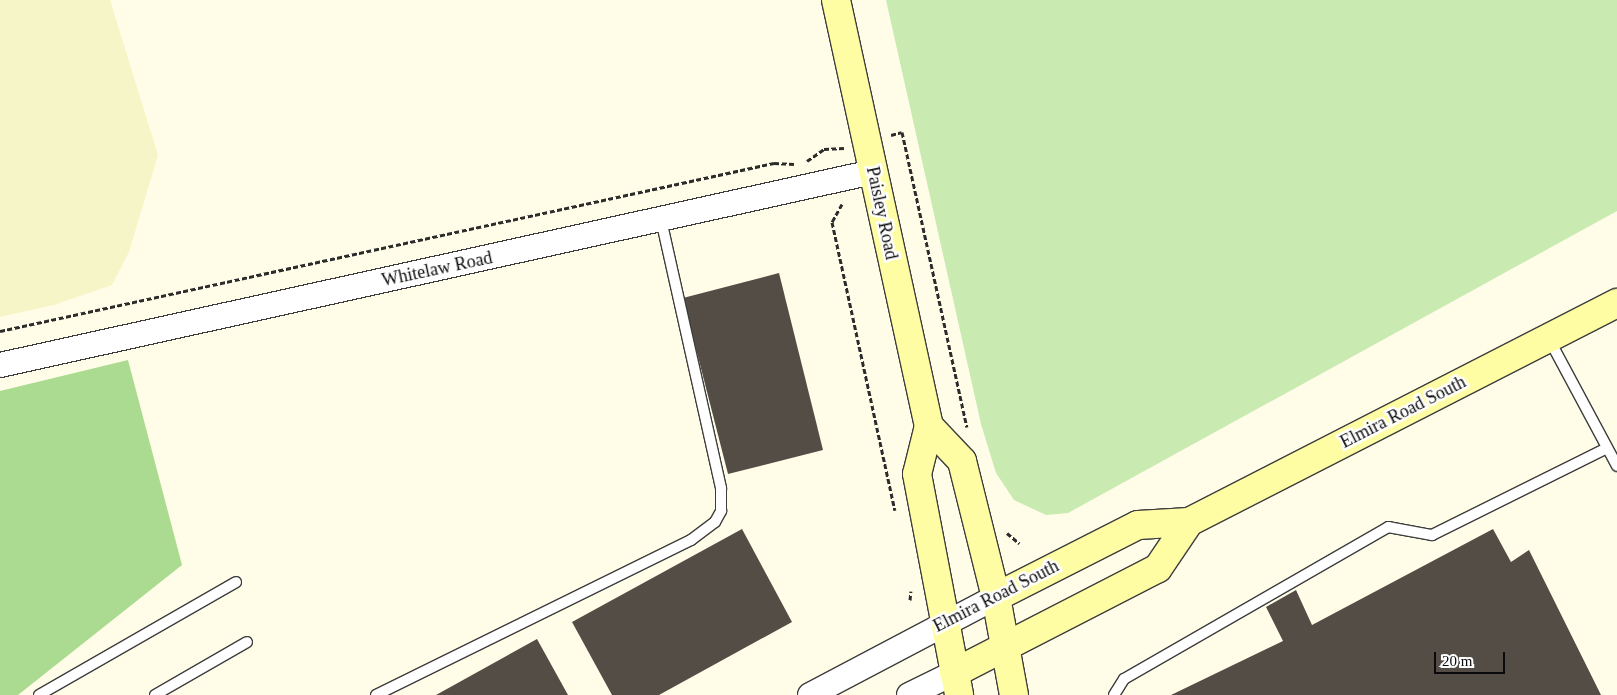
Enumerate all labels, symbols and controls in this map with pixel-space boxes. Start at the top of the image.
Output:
street label: Paisley Road [862,165,902,261]
street label: Whitelaw Road [380,247,494,291]
street label: Elmira Road South [1337,371,1469,453]
street label: Elmira Road South [930,555,1062,637]
scale bar [1437,642,1508,674]
text: 20 m [1442,653,1472,669]

